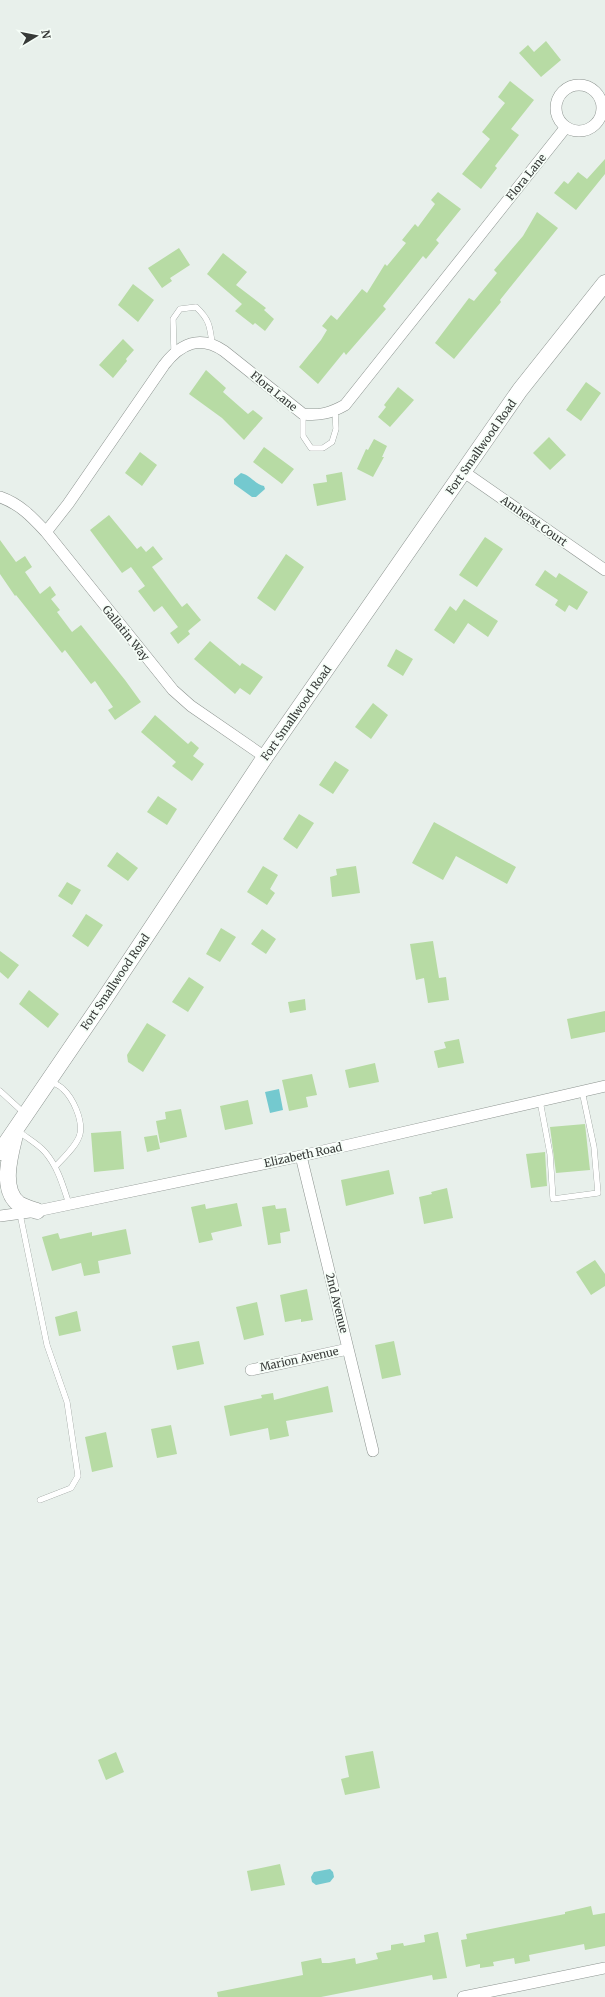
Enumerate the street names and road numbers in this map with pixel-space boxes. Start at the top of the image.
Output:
street label: Flora Lane [503,151,549,203]
street label: Flora Lane [248,368,300,414]
street label: Fort Smallwood Road [443,396,519,497]
street label: Amherst Court [497,492,571,550]
street label: Gallatin Way [99,603,153,664]
street label: Fort Smallwood Road [258,662,334,763]
street label: Fort Smallwood Road [78,931,153,1033]
street label: Elizabeth Road [263,1140,344,1170]
street label: 2nd Avenue [323,1271,351,1335]
street label: Marion Avenue [258,1344,340,1374]

